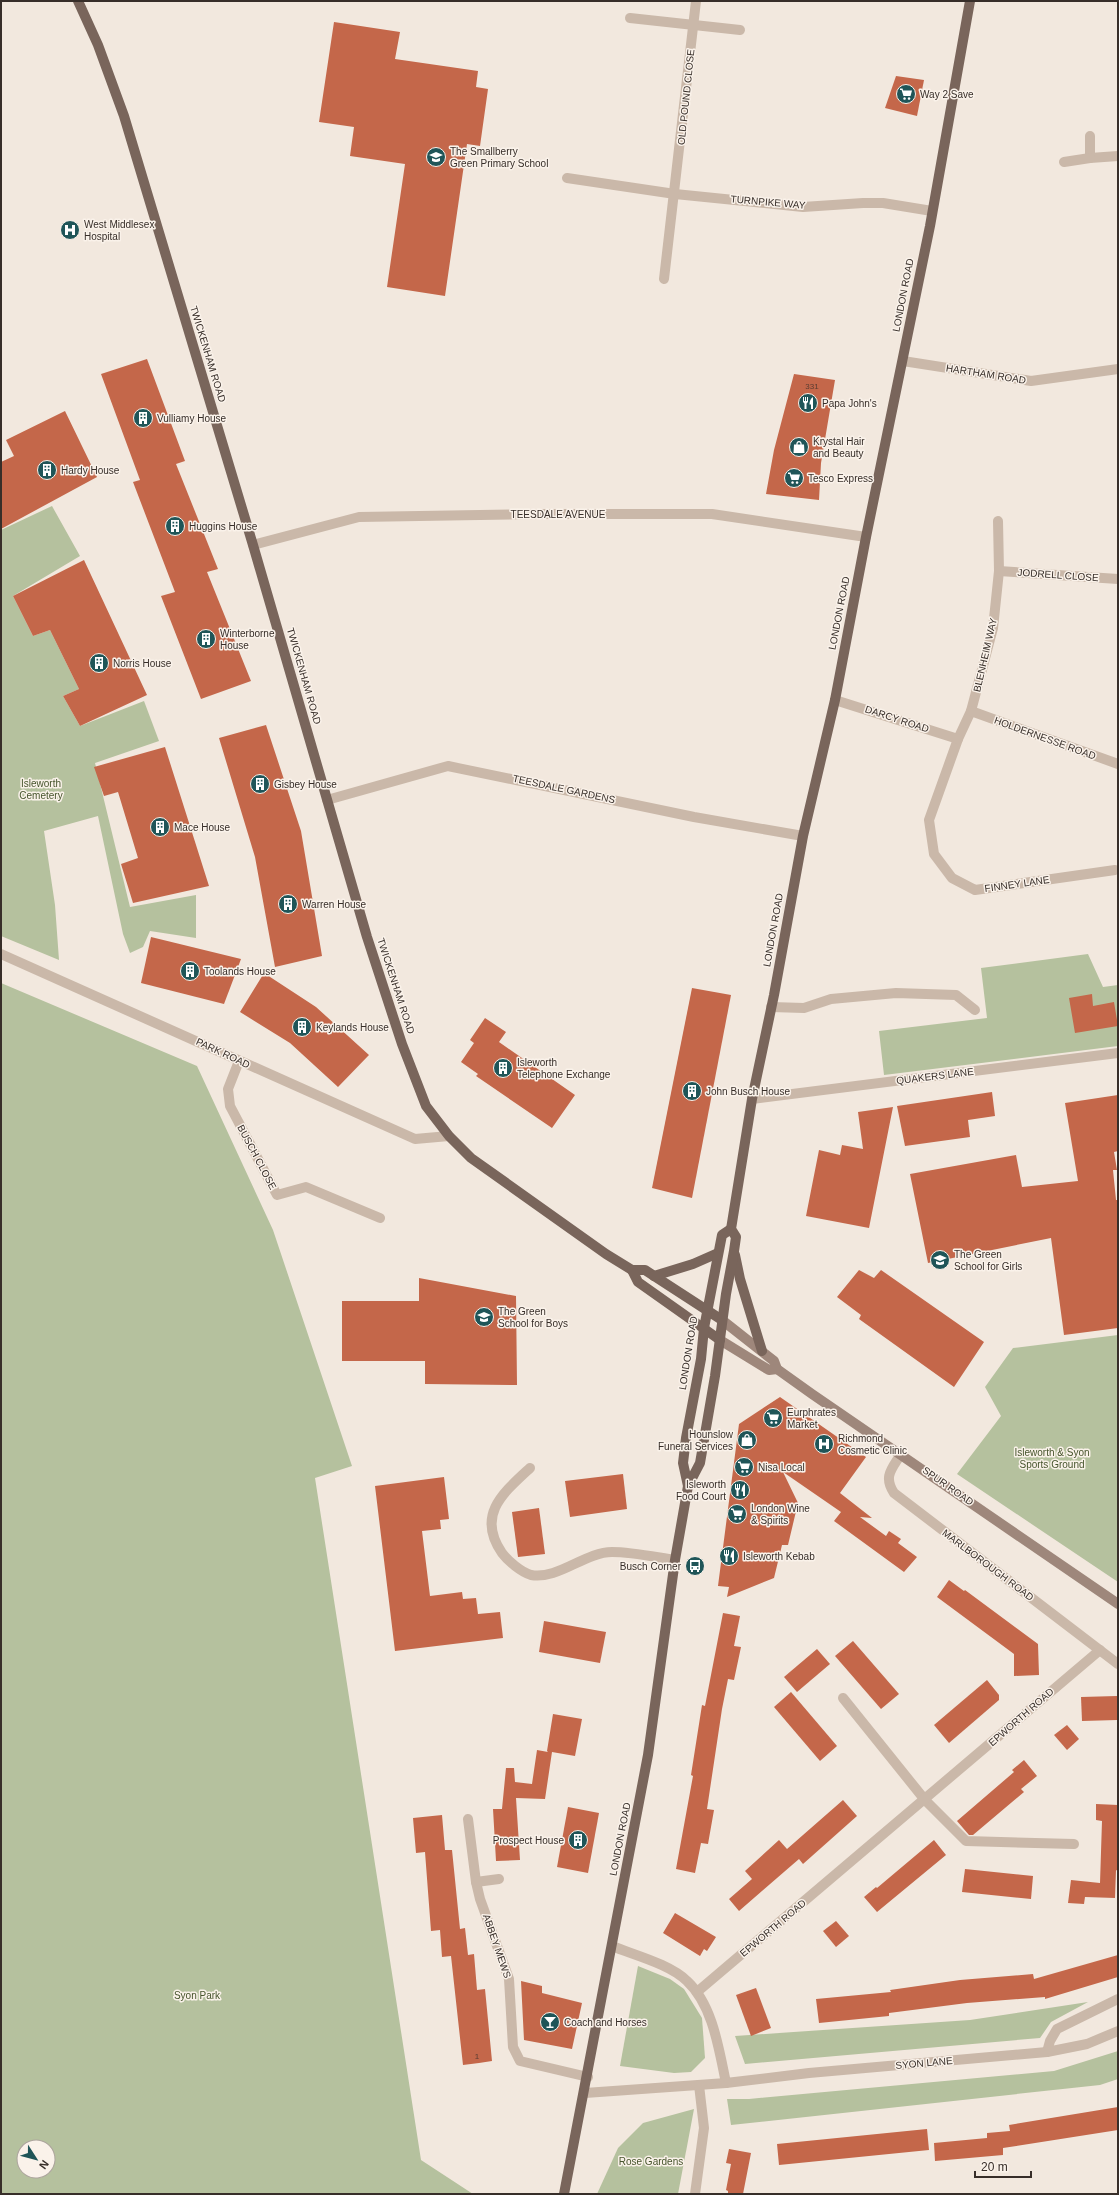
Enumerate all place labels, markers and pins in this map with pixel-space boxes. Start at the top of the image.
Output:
supermarket icon: Way 2 Save [895,83,917,105]
place label: Way 2 Save [920,89,974,100]
school or university icon: The Smallberry Green Primary School [425,146,447,168]
place label: The Smallberry Green Primary School [450,146,548,169]
hospital icon: West Middlesex Hospital [59,219,81,241]
place label: West Middlesex Hospital [84,219,154,242]
restaurant icon: Papa John's [797,392,819,414]
place label: Papa John's [822,398,877,409]
building icon: Vulliamy House [132,407,154,429]
place label: Vulliamy House [157,413,227,424]
shop icon: Krystal Hair and Beauty [788,436,810,458]
place label: Krystal Hair and Beauty [813,436,865,459]
building icon: Hardy House [36,459,58,481]
place label: Hardy House [61,465,120,476]
supermarket icon: Tesco Express [783,467,805,489]
place label: Tesco Express [808,473,873,484]
building icon: Huggins House [164,515,186,537]
place label: Huggins House [189,521,258,532]
building icon: Winterborne House [195,628,217,650]
place label: Winterborne House [220,628,275,651]
building icon: Norris House [88,652,110,674]
place label: Norris House [113,658,172,669]
building icon: Gisbey House [249,773,271,795]
place label: Gisbey House [274,779,337,790]
building icon: Mace House [149,816,171,838]
place label: Mace House [174,822,231,833]
building icon: Warren House [277,893,299,915]
place label: Warren House [302,899,367,910]
building icon: Toolands House [179,960,201,982]
place label: Toolands House [204,966,276,977]
building icon: Keylands House [291,1016,313,1038]
place label: Keylands House [316,1022,389,1033]
building icon: Isleworth Telephone Exchange [492,1057,514,1079]
place label: Isleworth Telephone Exchange [517,1057,611,1080]
building icon: John Busch House [681,1080,703,1102]
place label: John Busch House [706,1086,790,1097]
school or university icon: The Green School for Girls [929,1249,951,1271]
place label: The Green School for Girls [954,1249,1022,1272]
school or university icon: The Green School for Boys [473,1306,495,1328]
place label: The Green School for Boys [498,1306,568,1329]
supermarket icon: Eurphrates Market [762,1407,784,1429]
place label: Eurphrates Market [787,1407,836,1430]
place label: Hounslow Funeral Services [658,1429,734,1452]
shop icon: Hounslow Funeral Services [736,1429,758,1451]
hospital icon: Richmond Cosmetic Clinic [813,1433,835,1455]
place label: Richmond Cosmetic Clinic [838,1433,907,1456]
supermarket icon: Nisa Local [733,1456,755,1478]
place label: Nisa Local [758,1462,805,1473]
place label: Isleworth Food Court [676,1479,726,1502]
restaurant icon: Isleworth Food Court [729,1479,751,1501]
supermarket icon: London Wine & Spirits [726,1503,748,1525]
place label: London Wine & Spirits [751,1503,810,1526]
restaurant icon: Isleworth Kebab [718,1545,740,1567]
place label: Isleworth Kebab [743,1551,815,1562]
bus stop icon: Busch Corner [684,1555,706,1577]
place label: Busch Corner [620,1561,682,1572]
building icon: Prospect House [567,1829,589,1851]
place label: Prospect House [493,1835,564,1846]
bar icon: Coach and Horses [539,2011,561,2033]
place label: Coach and Horses [564,2017,647,2028]

